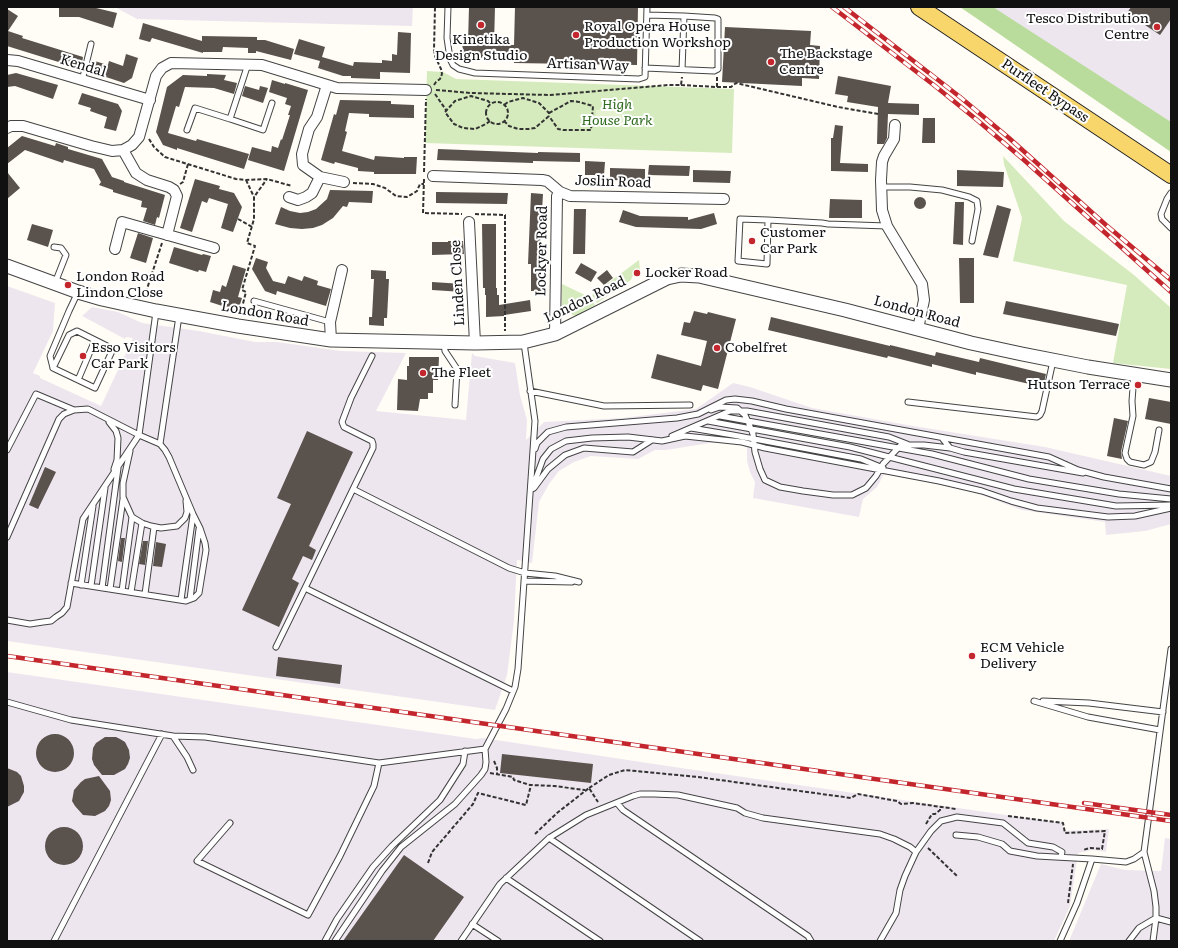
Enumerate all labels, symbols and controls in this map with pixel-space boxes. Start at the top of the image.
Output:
place label: Tesco Distribution Centre [1026,11,1149,44]
place label: Royal Opera House Production Workshop [584,19,731,52]
marker: Kinetika Design Studio [476,20,486,30]
marker: Tesco Distribution Centre [1152,22,1162,32]
marker: Royal Opera House Production Workshop [571,30,581,40]
place label: Kinetika Design Studio [435,32,527,64]
place label: The Backstage Centre [779,46,872,78]
street label: Kendal [58,51,108,81]
street label: Artisan Way [546,55,630,75]
street label: Purfleet Bypass [998,56,1092,126]
marker: The Backstage Centre [766,57,776,67]
park label: High House Park [581,97,653,130]
street label: Joslin Road [574,172,652,192]
street label: Lockyer Road [533,206,551,296]
place label: Customer Car Park [760,225,826,258]
marker: Customer Car Park [747,236,757,246]
street label: Linden Close [447,240,469,326]
place label: Locker Road [645,265,728,281]
marker: Locker Road [632,268,642,278]
place label: London Road Lindon Close [76,269,165,302]
street label: London Road [541,273,629,327]
marker: London Road Lindon Close [63,280,73,290]
street label: London Road [872,292,962,332]
street label: London Road [220,298,310,330]
place label: Esso Visitors Car Park [91,340,176,372]
place label: Cobelfret [725,340,787,356]
marker: Cobelfret [712,343,722,353]
marker: Esso Visitors Car Park [78,351,88,361]
place label: The Fleet [431,365,491,381]
marker: The Fleet [418,368,428,378]
place label: Hutson Terrace [1027,377,1130,393]
marker: Hutson Terrace [1133,380,1143,390]
place label: ECM Vehicle Delivery [980,640,1064,672]
marker: ECM Vehicle Delivery [967,651,977,661]

